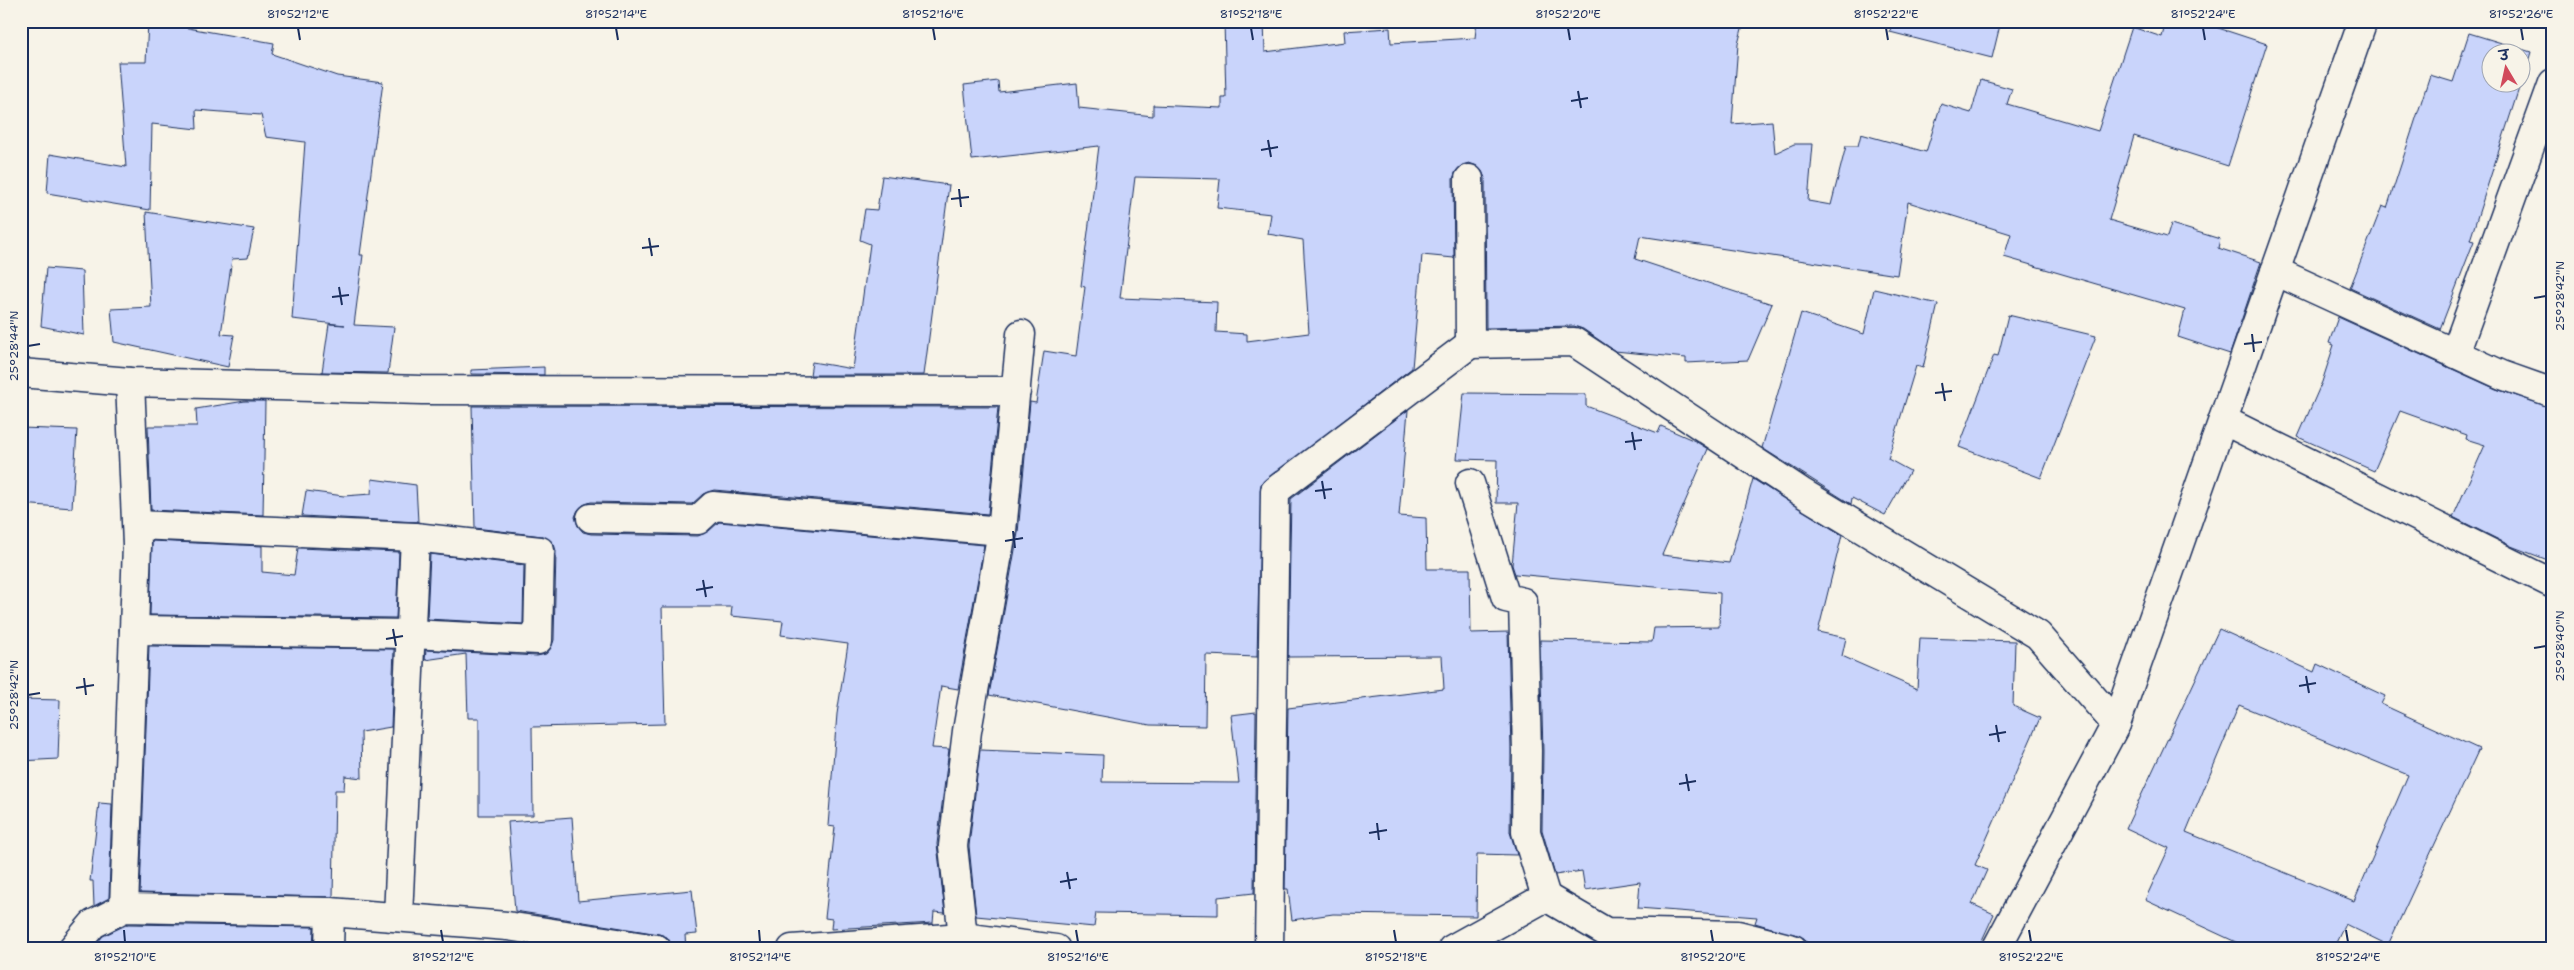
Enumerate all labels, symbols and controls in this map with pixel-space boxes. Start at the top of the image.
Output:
text: 81°52'12"E [267,6,329,22]
text: 81°52'14"E [585,6,647,22]
text: 81°52'16"E [902,6,964,22]
text: 81°52'18"E [1220,6,1282,22]
text: 81°52'20"E [1535,6,1601,22]
text: 81°52'22"E [1853,6,1919,22]
text: 81°52'24"E [2170,6,2236,22]
text: 81°52'26"E [2489,6,2553,22]
north arrow [2482,42,2532,92]
text: उ [2496,45,2512,65]
text: 25°28'42"N [2552,261,2568,331]
text: 25°28'44"N [6,311,22,381]
text: 25°28'40"N [2552,610,2568,682]
text: 25°28'42"N [6,660,22,730]
text: 81°52'10"E [94,949,156,965]
text: 81°52'12"E [412,949,474,965]
text: 81°52'14"E [729,949,791,965]
text: 81°52'16"E [1047,949,1109,965]
text: 81°52'18"E [1365,949,1427,965]
text: 81°52'20"E [1680,949,1746,965]
text: 81°52'22"E [1998,949,2064,965]
text: 81°52'24"E [2315,949,2381,965]

